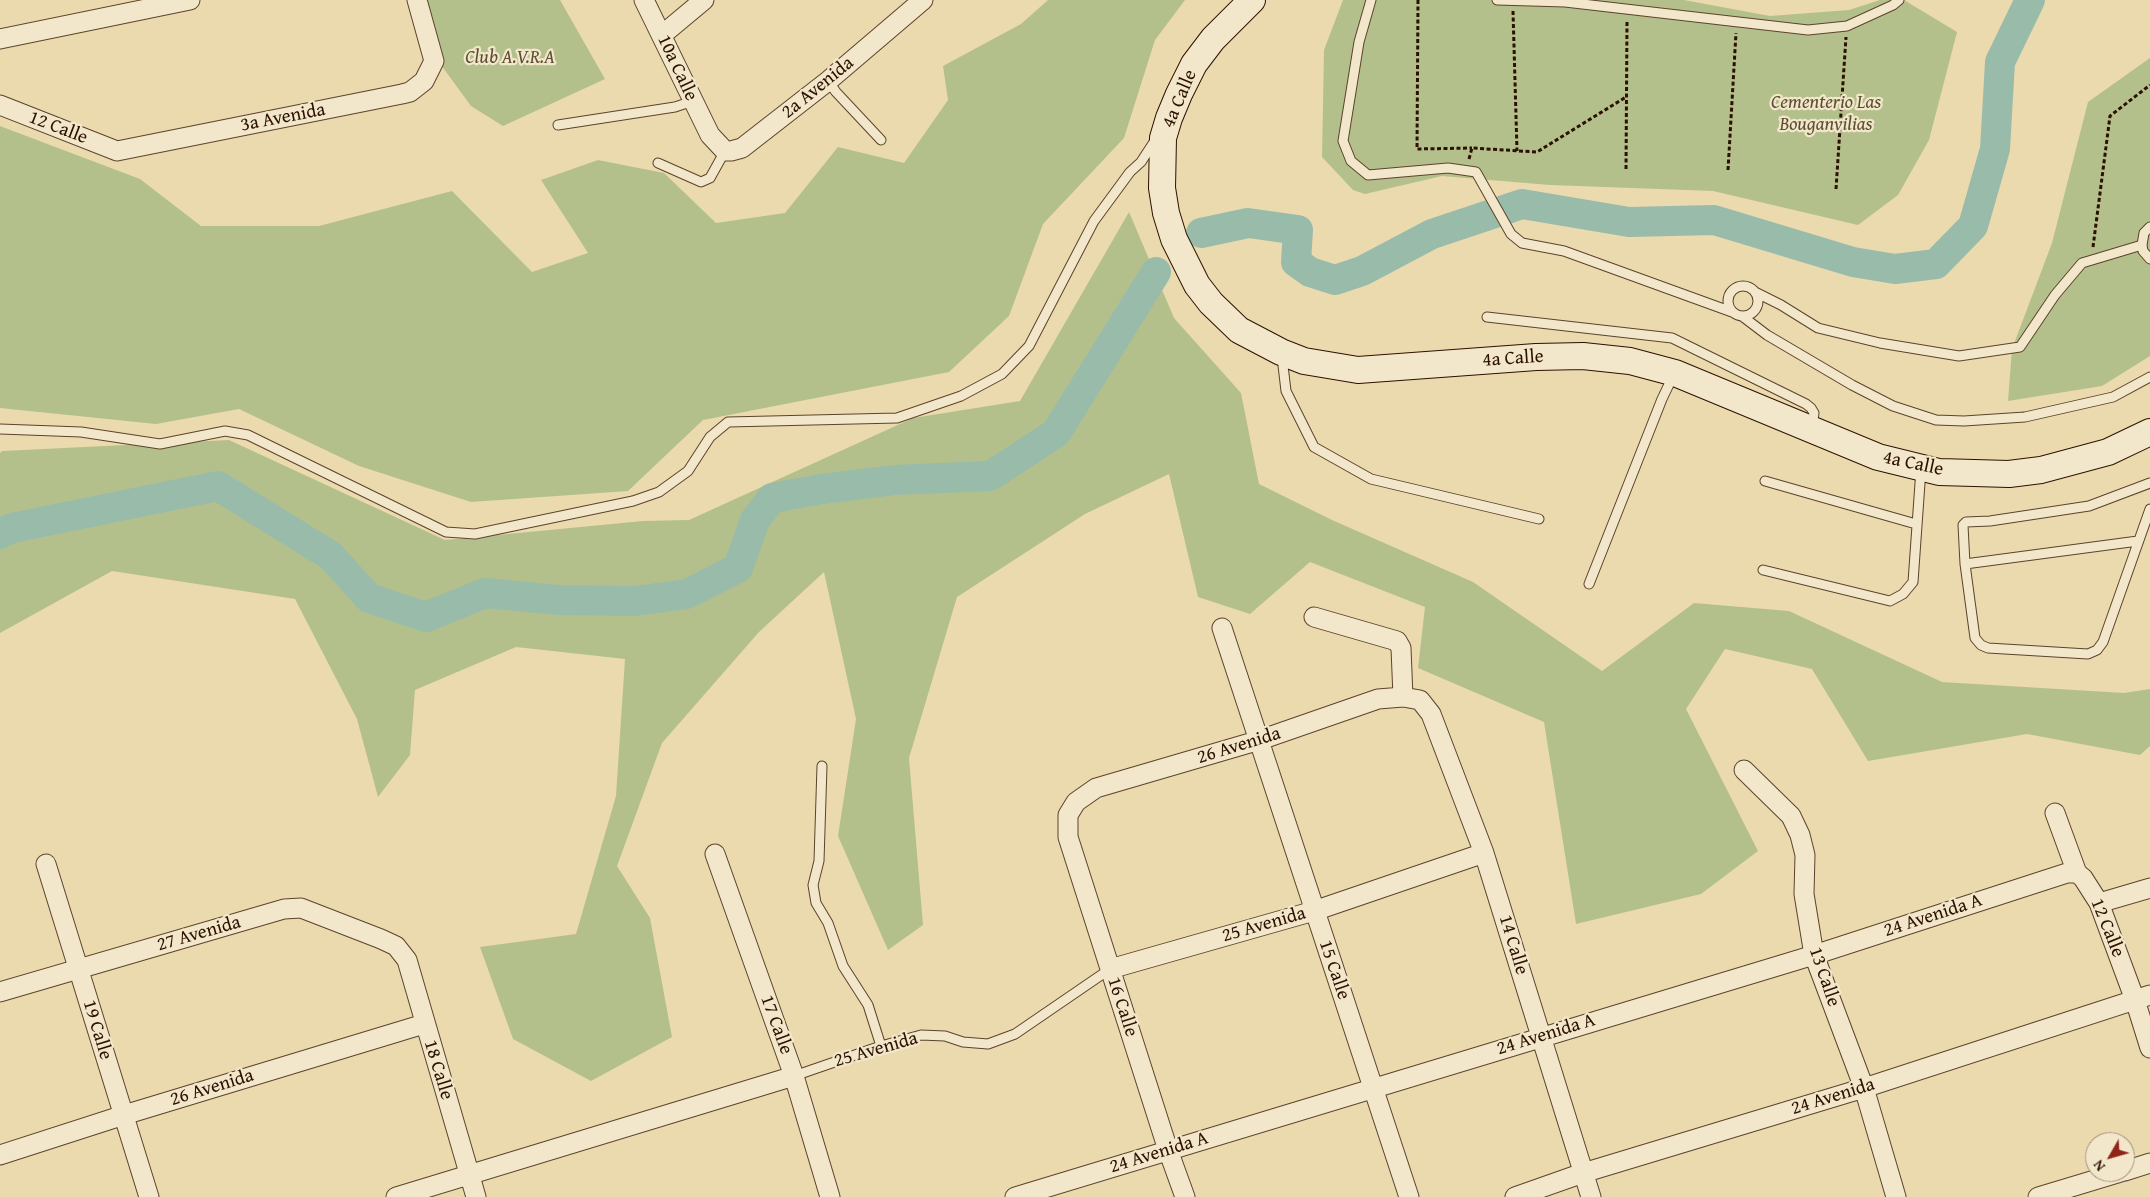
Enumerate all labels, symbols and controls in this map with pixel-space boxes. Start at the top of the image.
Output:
street label: 10a Calle [652,31,702,105]
park label: Club A.V.R.A [465,47,555,69]
street label: 2a Avenida [777,52,859,124]
street label: 4a Calle [1158,66,1202,132]
park label: Cementerio Las Bouganvilias [1771,92,1881,136]
street label: 3a Avenida [239,99,327,137]
street label: 12 Calle [25,106,91,150]
street label: 4a Calle [1482,345,1544,373]
street label: 4a Calle [1881,446,1945,482]
street label: 26 Avenida [1194,723,1284,769]
street label: 24 Avenida A [1881,889,1985,943]
street label: 12 Calle [2085,895,2129,961]
street label: 25 Avenida [1219,902,1309,948]
street label: 27 Avenida [154,911,244,957]
street label: 14 Calle [1493,912,1533,978]
street label: 15 Calle [1313,937,1355,1003]
street label: 13 Calle [1803,944,1845,1010]
street label: 16 Calle [1102,974,1142,1040]
street label: 17 Calle [755,992,797,1058]
street label: 19 Calle [77,997,117,1063]
street label: 24 Avenida A [1494,1009,1598,1061]
street label: 25 Avenida [831,1027,921,1073]
street label: 18 Calle [418,1037,458,1103]
street label: 26 Avenida [167,1065,257,1111]
street label: 24 Avenida [1788,1074,1878,1120]
street label: 24 Avenida A [1107,1127,1211,1179]
north arrow [2085,1132,2135,1182]
text: N [2088,1156,2110,1175]

